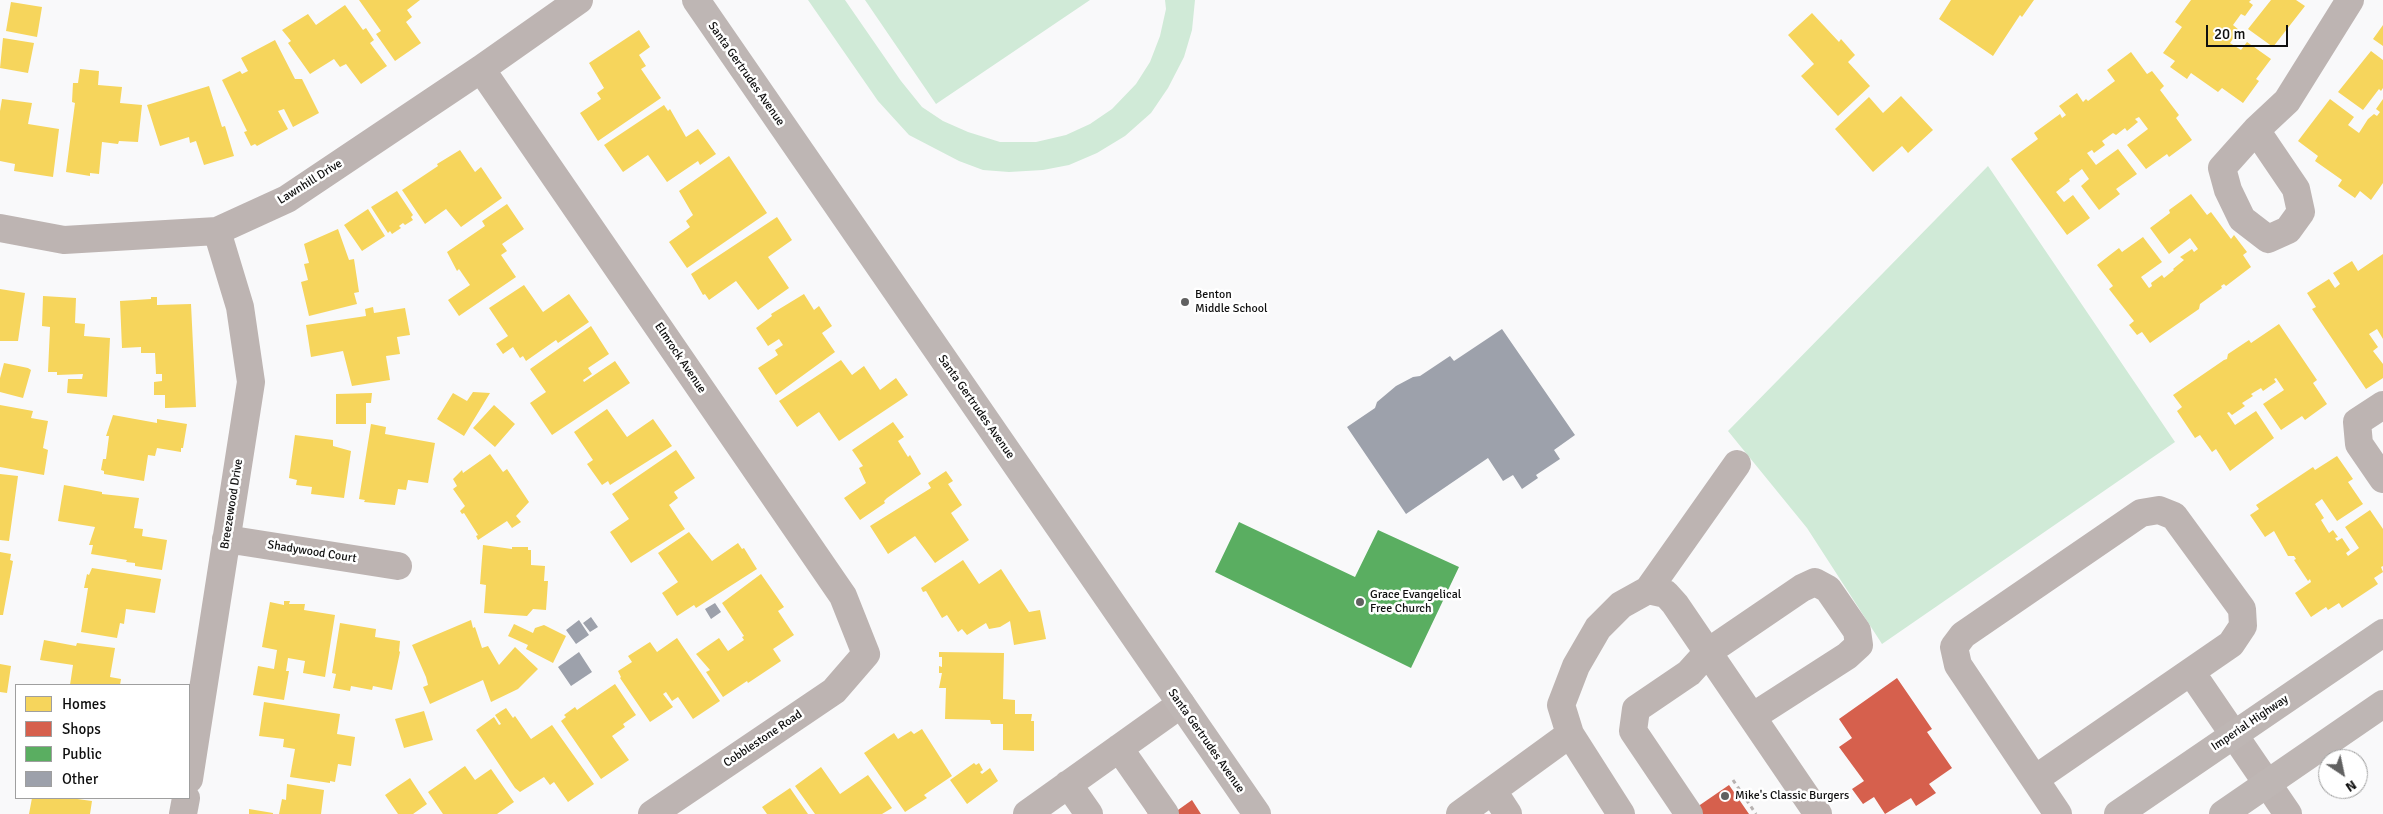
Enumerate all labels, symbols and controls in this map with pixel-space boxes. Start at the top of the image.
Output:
scale bar [2208,15,2290,47]
street label: Santa Gertrudes Avenue [705,19,787,129]
text: 20 m [2214,25,2245,43]
street label: Lawnhill Drive [275,156,345,208]
place label: Benton Middle School [1195,288,1268,316]
marker: Benton Middle School [1179,296,1191,308]
street label: Elmrock Avenue [651,320,709,396]
street label: Santa Gertrudes Avenue [935,352,1017,462]
street label: Breezewood Drive [218,458,246,550]
street label: Shadywood Court [266,538,358,566]
place label: Grace Evangelical Free Church [1370,588,1461,616]
marker: Grace Evangelical Free Church [1354,596,1366,608]
legend [15,684,190,799]
street label: Santa Gertrudes Avenue [1165,686,1247,796]
street label: Imperial Highway [2209,692,2291,754]
text: Homes [62,695,106,713]
street label: Cobblestone Road [721,707,805,771]
text: Shops [62,720,101,738]
text: Public [62,745,102,763]
north arrow [2318,749,2368,799]
text: Other [62,770,98,788]
text: N [2342,776,2360,796]
place label: Mike's Classic Burgers [1735,789,1849,803]
marker: Mike's Classic Burgers [1719,790,1731,802]

